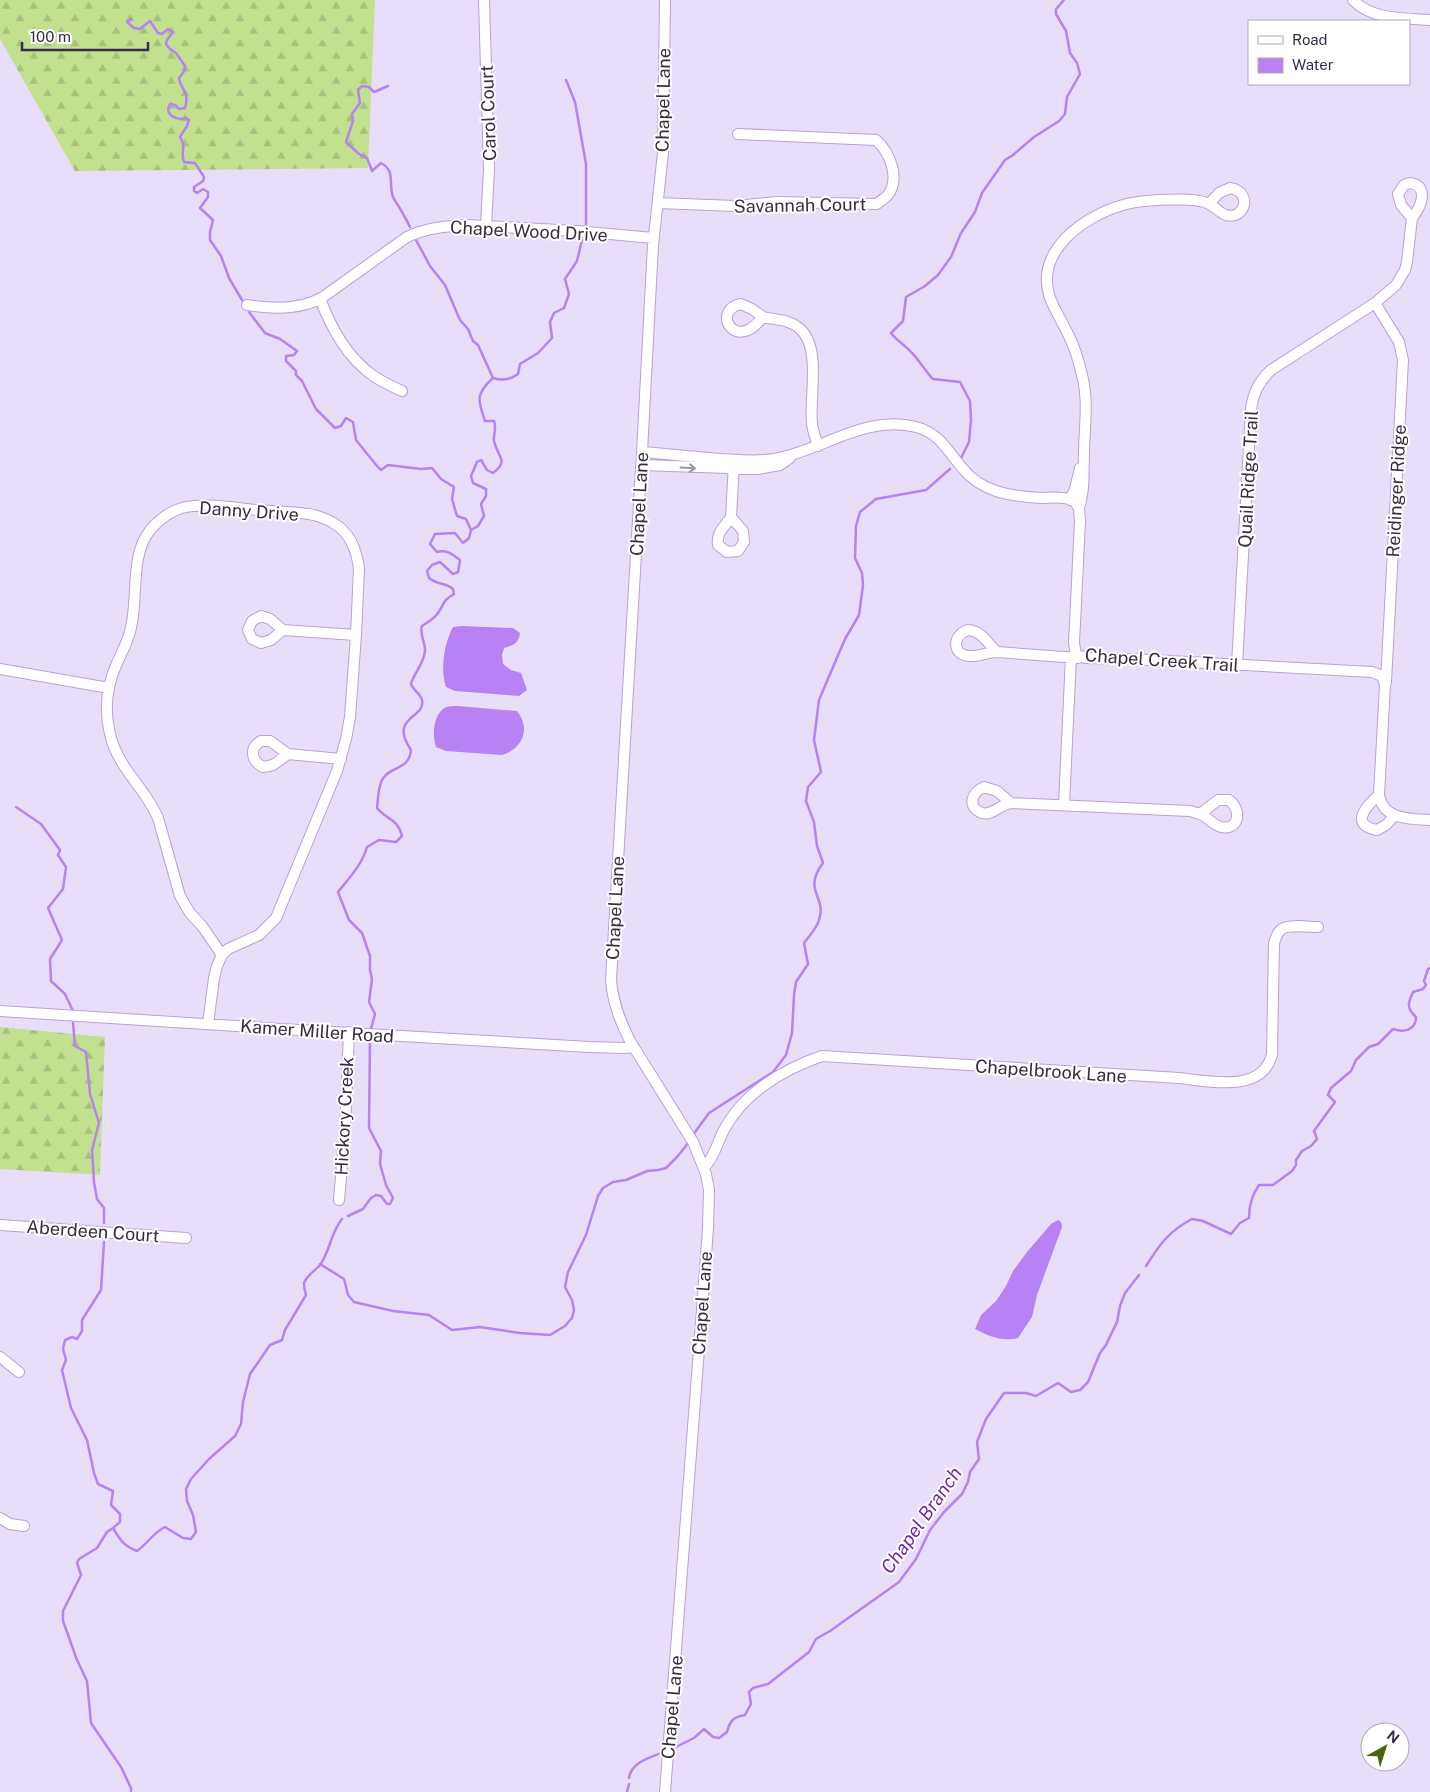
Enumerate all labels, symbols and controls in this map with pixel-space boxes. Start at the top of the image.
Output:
scale bar [22,20,149,52]
legend [1248,20,1410,85]
text: 100 m [30,28,71,45]
text: Road [1292,31,1328,48]
street label: Chapel Lane [652,48,674,152]
text: Water [1292,56,1334,73]
street label: Carol Court [476,65,500,161]
street label: Savannah Court [733,193,867,217]
street label: Chapel Wood Drive [450,216,608,246]
street label: Quail Ridge Trail [1234,410,1262,548]
street label: Reidinger Ridge [1382,424,1410,558]
street label: Chapel Lane [626,451,652,557]
one-way arrow [679,463,695,472]
street label: Danny Drive [198,497,300,525]
street label: Chapel Creek Trail [1084,644,1240,676]
street label: Chapel Lane [602,855,628,961]
street label: Kamer Miller Road [239,1015,395,1047]
street label: Chapelbrook Lane [974,1055,1128,1087]
street label: Hickory Creek [330,1056,358,1176]
street label: Aberdeen Court [26,1216,160,1246]
street label: Chapel Lane [688,1250,716,1356]
water label: Chapel Branch [876,1462,966,1578]
street label: Chapel Lane [657,1654,687,1760]
north arrow [1360,1722,1410,1772]
text: N [1384,1727,1402,1747]

